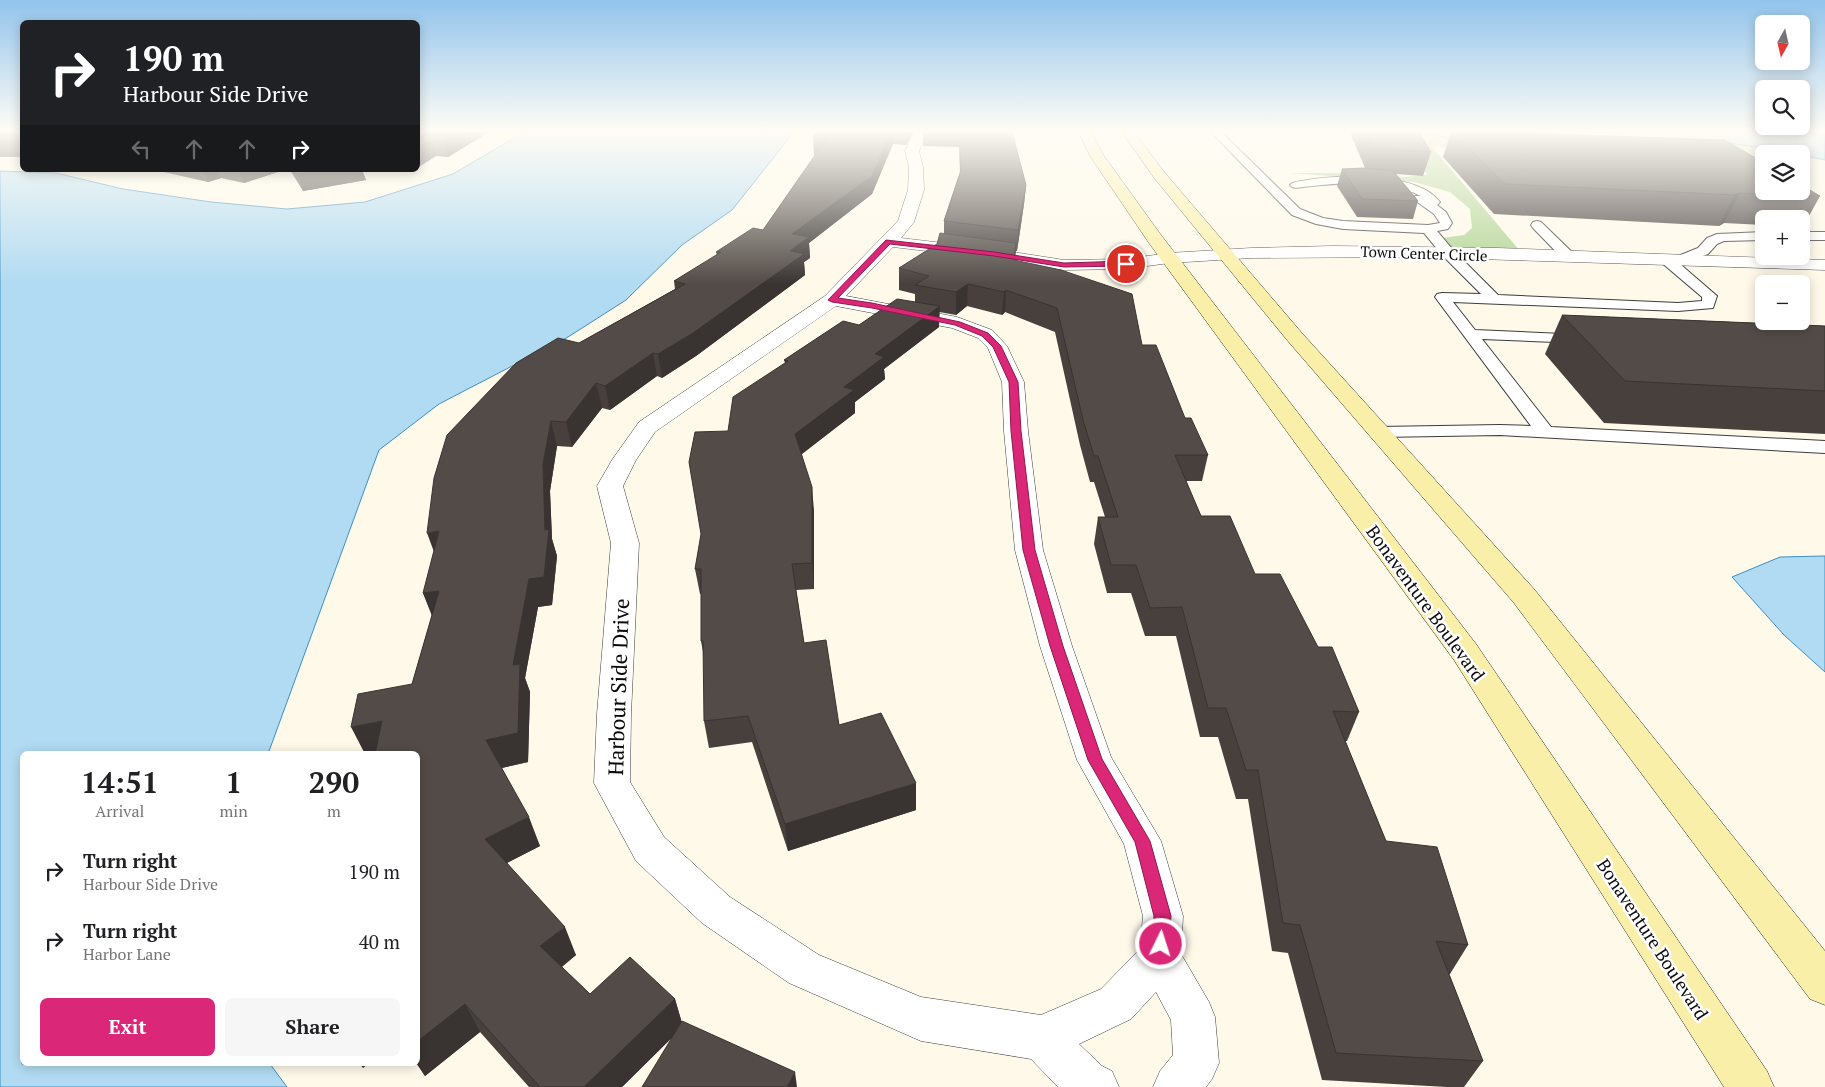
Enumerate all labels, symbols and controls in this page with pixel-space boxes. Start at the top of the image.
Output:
north arrow [1755,15,1810,70]
map controls [1755,15,1810,330]
text: 190 m [123,35,224,81]
icon: right [40,40,105,105]
text: Harbour Side Drive [123,79,309,108]
button: search [1755,80,1810,135]
icon: left [127,135,155,163]
icon: ahead [180,135,208,163]
icon: ahead [233,135,261,163]
icon: right [286,135,314,163]
button: layers [1755,145,1810,200]
button: + [1755,210,1810,265]
street label: Town Center Circle [1360,241,1488,265]
pin [1105,243,1147,285]
icon: arrive [1112,250,1140,278]
button: − [1755,275,1810,330]
street label: Bonaventure Boulevard [1361,520,1491,686]
street label: Harbour Side Drive [601,598,635,776]
text: 14:51 [81,762,159,802]
text: 1 [225,762,242,802]
text: 290 [308,762,359,802]
text: Arrival [95,800,144,822]
text: min [220,800,248,822]
text: m [327,800,341,822]
text: Turn right [83,848,177,873]
street label: Bonaventure Boulevard [1592,854,1714,1024]
icon: right [40,857,68,885]
text: 190 m [349,859,400,884]
text: Harbour Side Drive [83,873,218,895]
position arrow [1134,917,1186,969]
text: Turn right [83,918,177,943]
icon: right [40,927,68,955]
text: 40 m [359,929,400,954]
text: Harbor Lane [83,943,171,965]
button: Exit [40,998,215,1056]
button: Share [225,998,400,1056]

